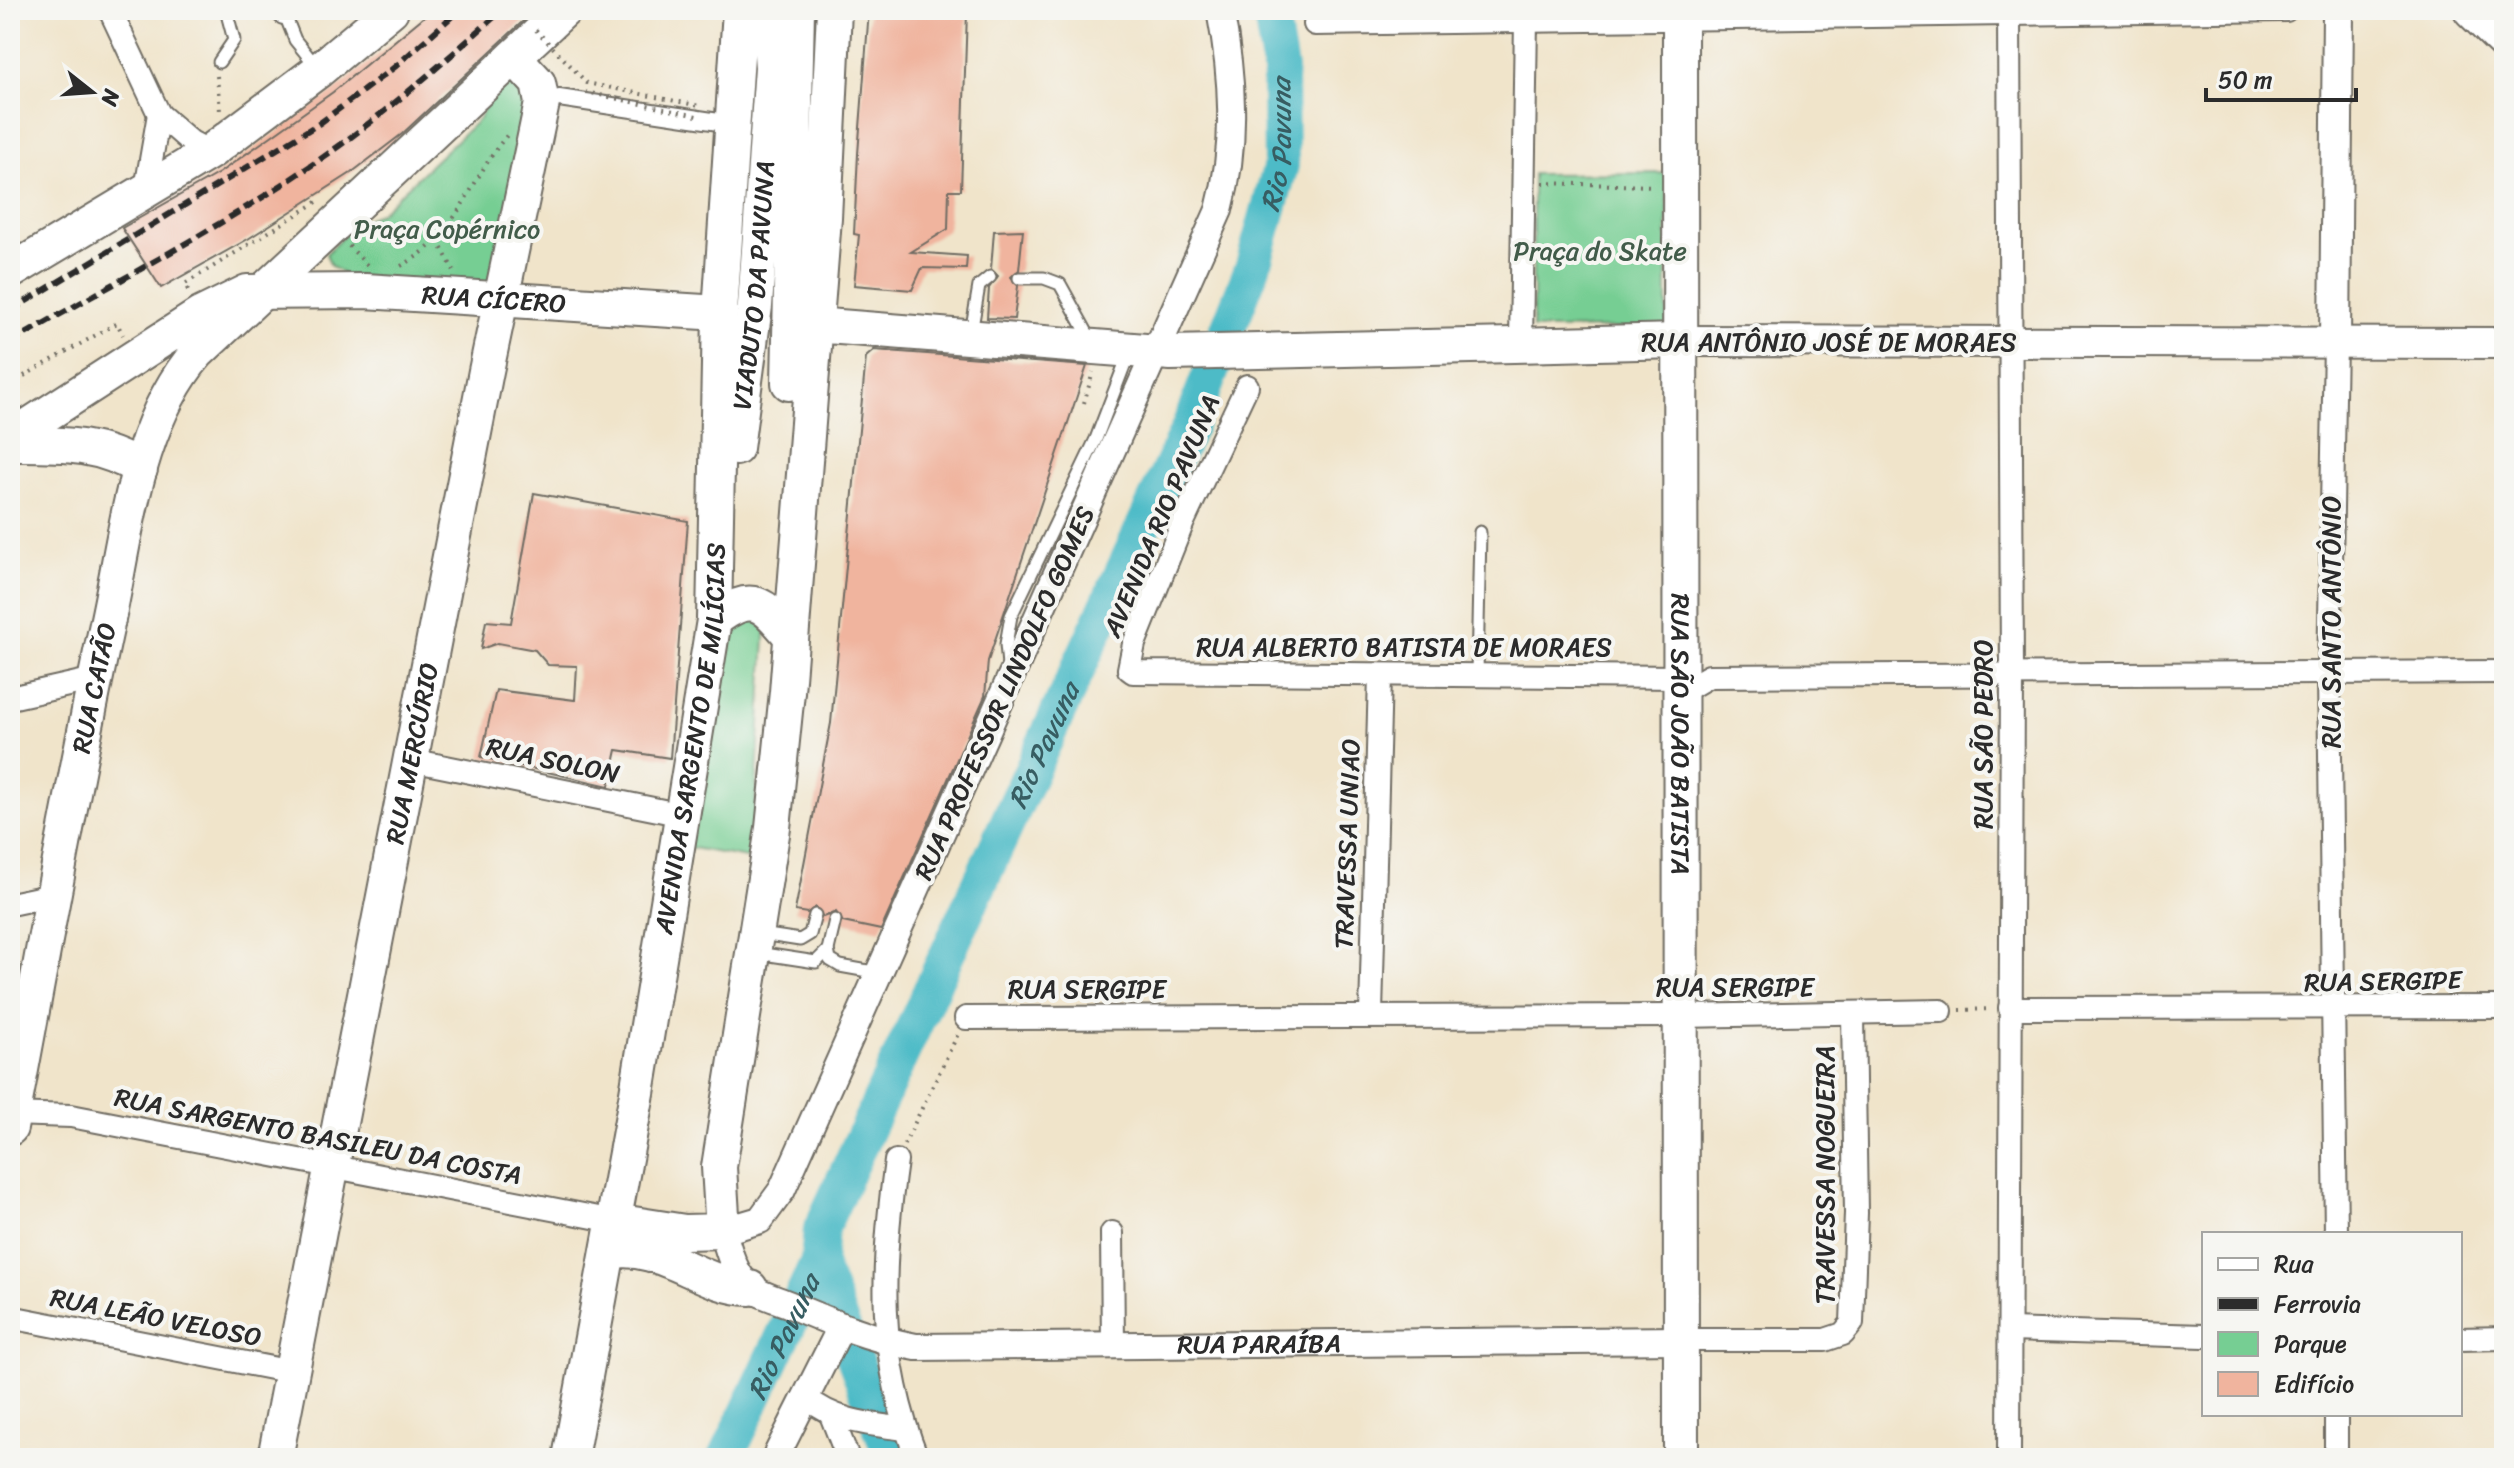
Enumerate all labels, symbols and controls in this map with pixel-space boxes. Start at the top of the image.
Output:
north arrow [52,52,132,132]
scale bar [2206,52,2356,102]
text: 50 m [2218,59,2273,101]
water label: Rio Pavuna [1245,74,1306,217]
text: N [90,84,132,111]
street label: VIADUTO DA PAVUNA [718,159,788,413]
park label: Praça Copérnico [354,206,540,252]
park label: Praça do Skate [1513,228,1687,274]
street label: RUA CÍCERO [421,272,568,326]
street label: RUA ANTÔNIO JOSÉ DE MORAES [1641,319,2017,365]
street label: AVENIDA RIO PAVUNA [1089,387,1233,645]
street label: RUA SANTO ANTÔNIO [2308,496,2354,748]
street label: RUA PROFESSOR LINDOLFO GOMES [901,498,1107,887]
street label: AVENIDA SARGENTO DE MILÍCIAS [640,542,739,938]
street label: RUA SÃO JOÃO BATISTA [1657,593,1704,875]
street label: RUA CATÃO [58,618,130,757]
street label: RUA ALBERTO BATISTA DE MORAES [1196,624,1612,670]
street label: RUA SÃO PEDRO [1960,639,2006,829]
street label: RUA MERCÚRIO [372,658,452,848]
water label: Rio Pavuna [993,670,1095,816]
street label: RUA SOLON [482,723,624,797]
street label: TRAVESSA UNIAO [1320,738,1374,950]
street label: RUA SERGIPE [2304,957,2464,1005]
street label: RUA SERGIPE [1656,964,1815,1010]
street label: RUA SERGIPE [1008,966,1167,1012]
street label: TRAVESSA NOGUEIRA [1802,1045,1848,1305]
street label: RUA SARGENTO BASILEU DA COSTA [111,1074,525,1198]
legend [2202,1232,2462,1416]
text: Rua [2274,1243,2314,1285]
water label: Rio Pavuna [732,1262,835,1408]
street label: RUA LEÃO VELOSO [46,1274,266,1360]
text: Ferrovia [2274,1283,2361,1325]
street label: RUA PARAÍBA [1177,1320,1341,1368]
text: Parque [2274,1323,2347,1365]
text: Edifício [2274,1363,2354,1405]

